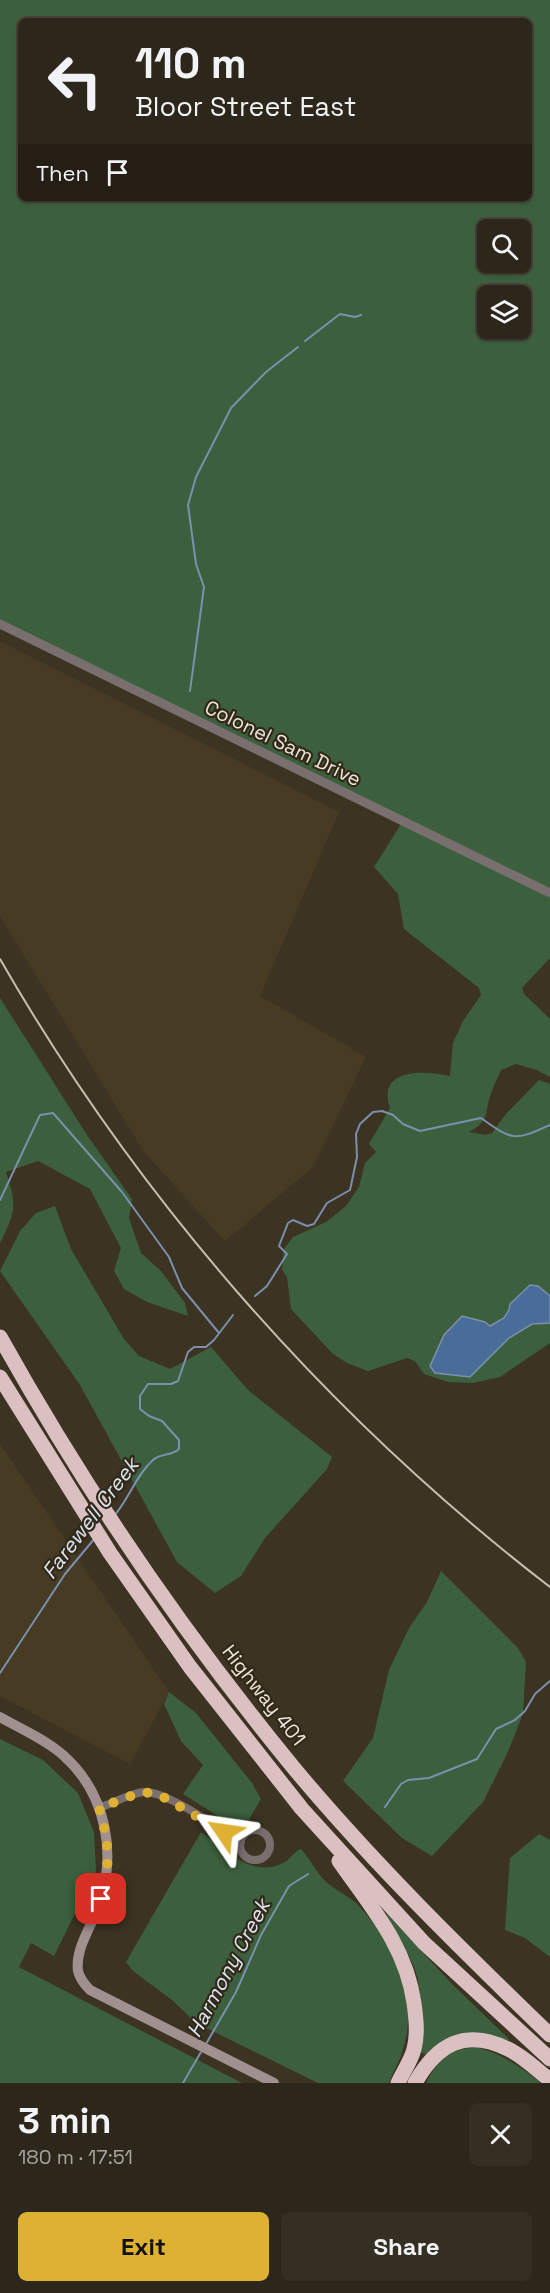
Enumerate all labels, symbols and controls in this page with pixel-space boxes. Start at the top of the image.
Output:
text: 110 m [135,37,247,90]
icon: left [36,42,114,120]
text: Bloor Street East [135,89,356,124]
icon: arrive [101,156,134,189]
text: Then [36,159,89,187]
map controls [477,219,531,339]
button: search [477,219,531,273]
button: layers [477,285,531,339]
street label: Colonel Sam Drive [201,694,365,792]
water label: Farewell Creek [36,1450,146,1584]
street label: Highway 401 [216,1639,312,1751]
position arrow [192,1800,256,1864]
pin [75,1873,126,1924]
icon: arrive [84,1882,117,1915]
water label: Harmony Creek [180,1892,277,2042]
text: 3 min [18,2098,112,2144]
button: close [469,2103,532,2166]
text: 180 m · 17:51 [18,2144,133,2170]
button: Exit [18,2212,269,2281]
button: Share [281,2212,532,2281]

